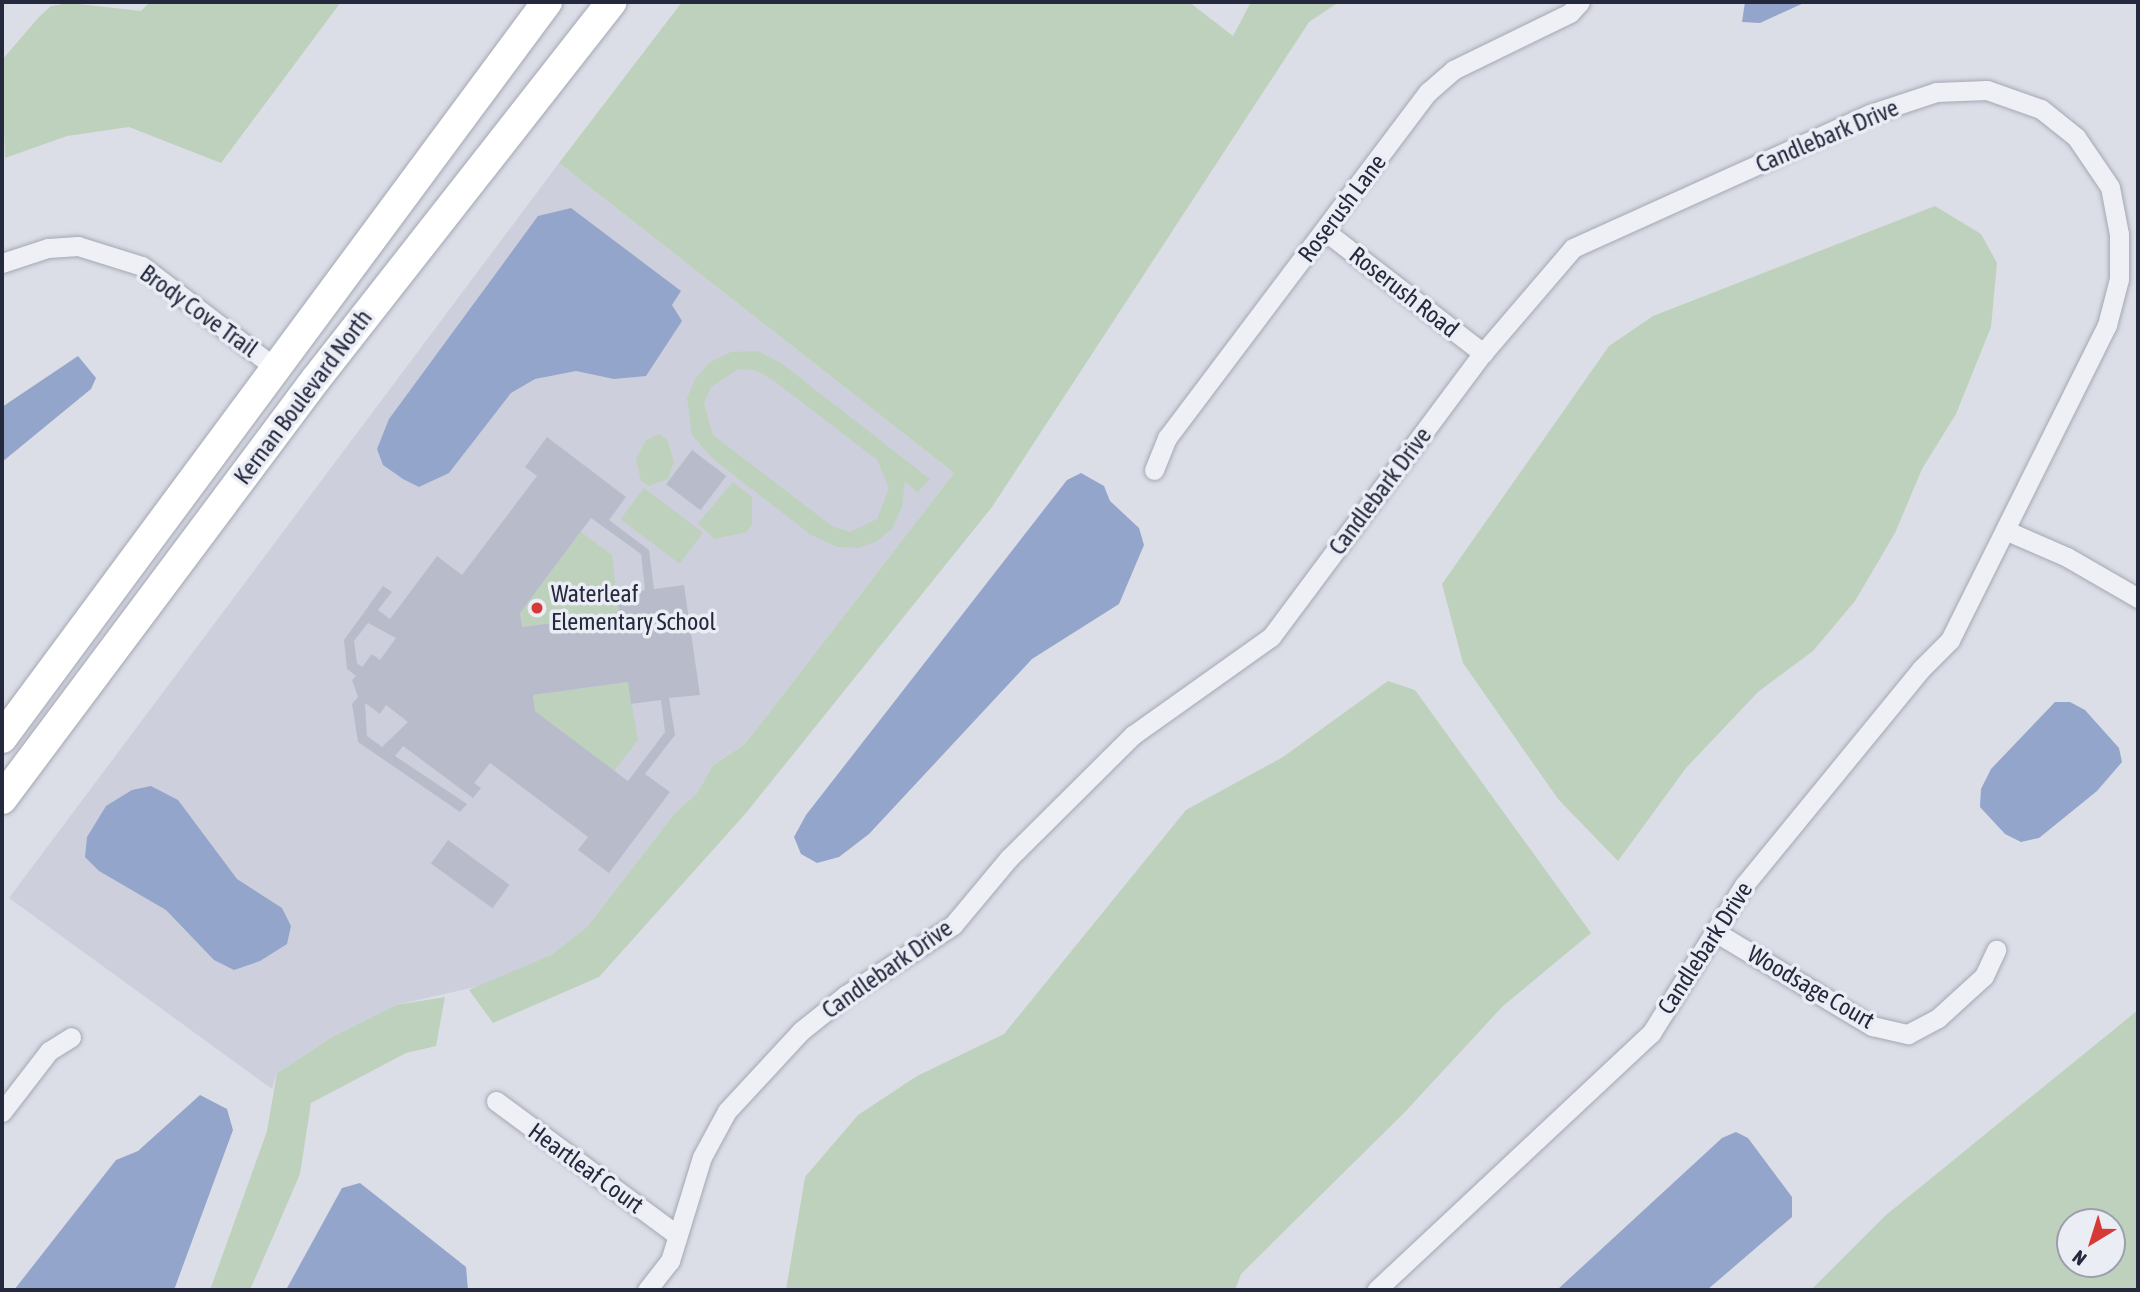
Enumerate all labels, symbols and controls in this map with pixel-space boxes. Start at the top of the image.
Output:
street label: Candlebark Drive [1751,93,1903,179]
street label: Roserush Lane [1292,148,1392,268]
street label: Roserush Road [1344,240,1464,344]
street label: Brody Cove Trail [134,259,264,363]
street label: Kernan Boulevard North [228,304,378,490]
street label: Candlebark Drive [1323,422,1437,560]
place label: Waterleaf Elementary School [551,580,716,636]
marker: Waterleaf Elementary School [529,600,545,616]
street label: Candlebark Drive [1652,876,1758,1020]
street label: Candlebark Drive [816,914,958,1024]
street label: Woodsage Court [1742,939,1880,1035]
street label: Heartleaf Court [523,1117,649,1219]
north arrow [2056,1208,2126,1278]
text: N [2068,1246,2090,1270]

